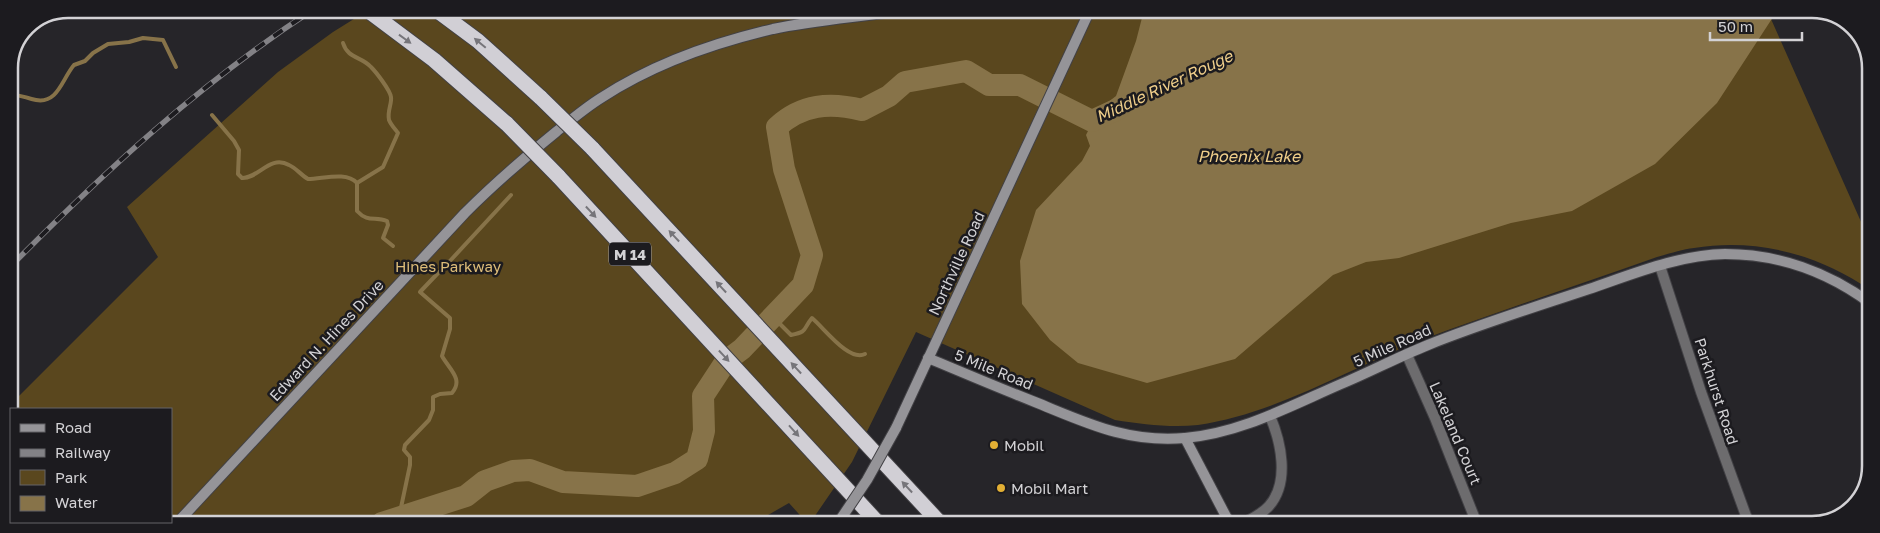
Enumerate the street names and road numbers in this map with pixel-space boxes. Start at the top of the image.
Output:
street label: Northville Road [924,208,988,318]
road number: M 14 [609,242,651,266]
street label: Edward N. Hines Drive [265,275,387,404]
street label: 5 Mile Road [1350,320,1434,370]
street label: Parkhurst Road [1691,335,1743,447]
street label: 5 Mile Road [952,345,1036,393]
street label: Lakeland Court [1426,379,1486,487]

